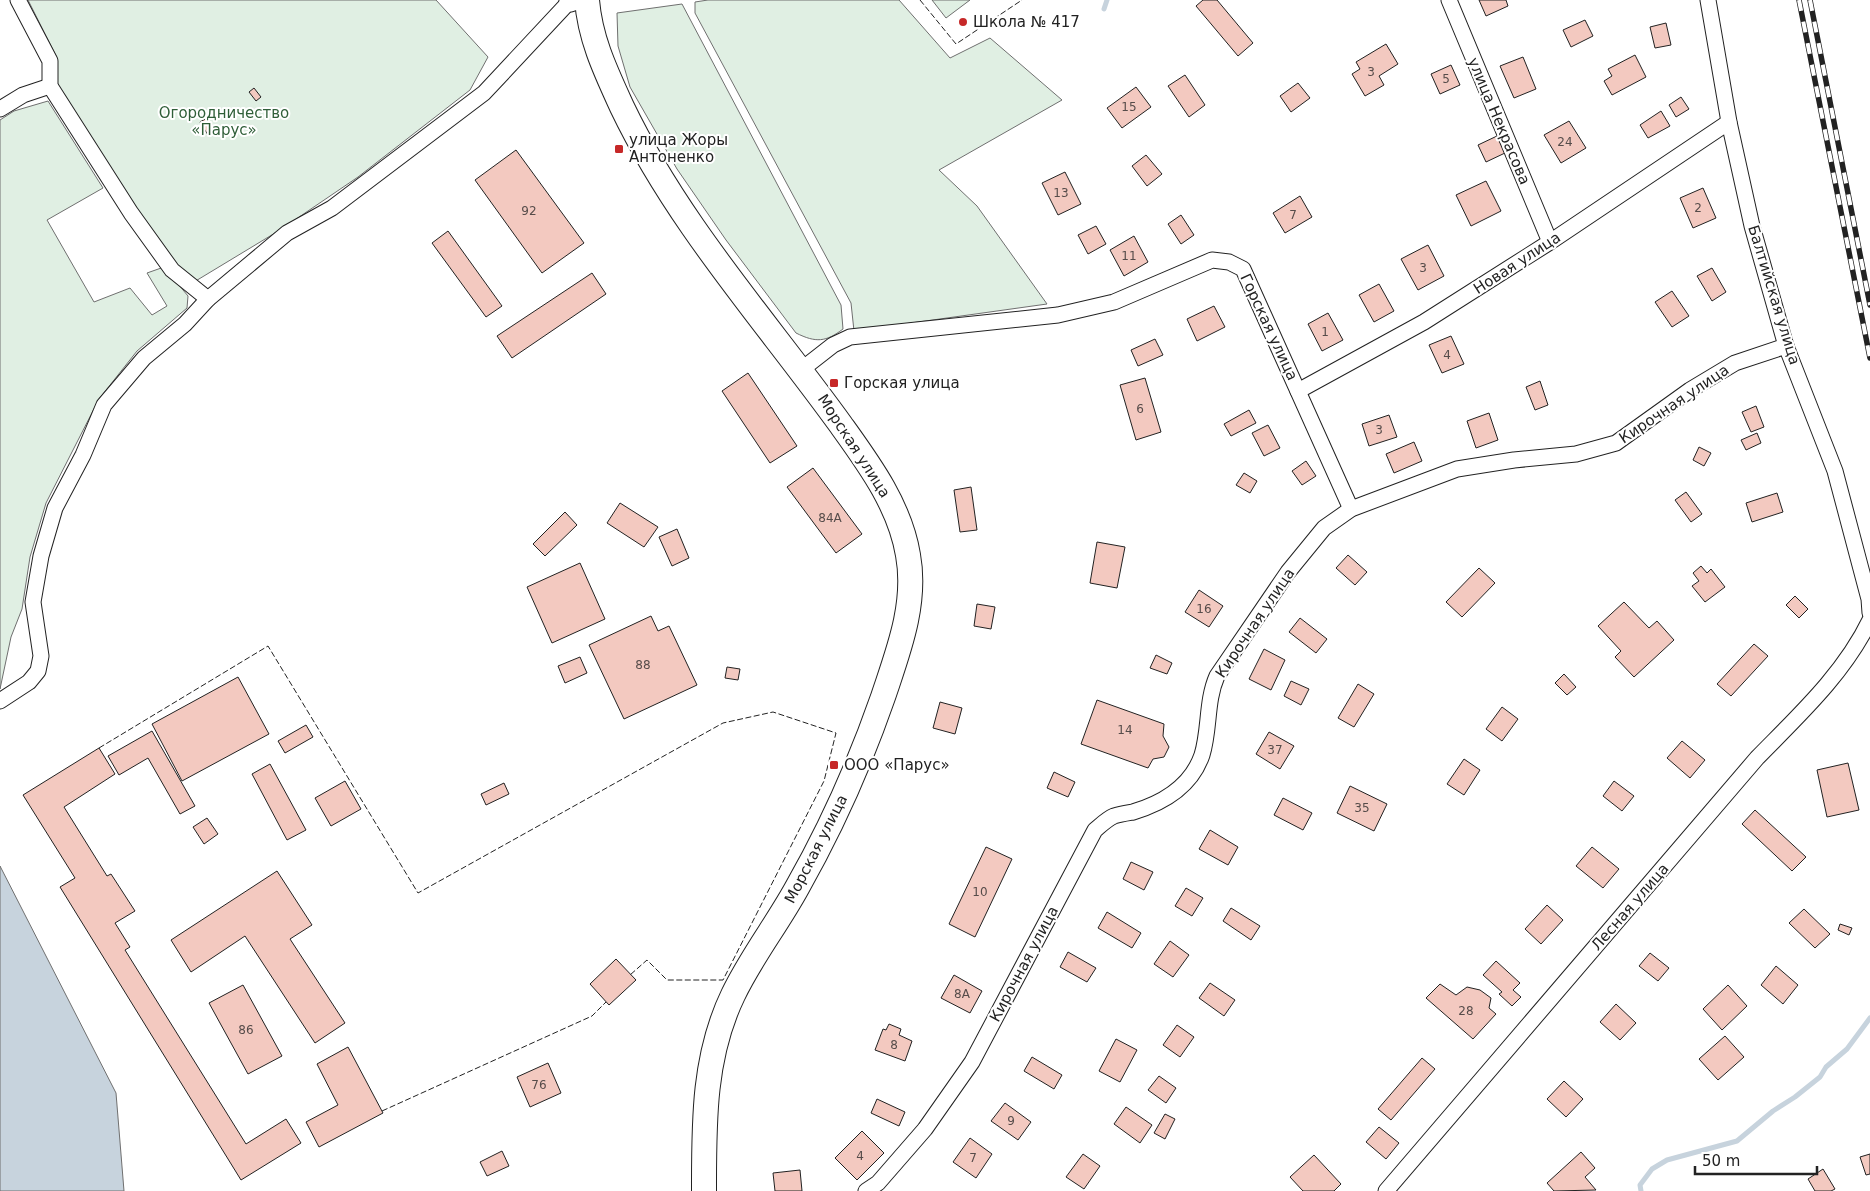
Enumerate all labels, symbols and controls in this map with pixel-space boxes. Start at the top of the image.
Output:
place label: Школа № 417 [973,13,1080,31]
marker: Школа № 417 [957,16,969,28]
street label: улица Некрасова [1464,55,1534,187]
house number: 3 [1367,65,1375,79]
house number: 5 [1442,72,1450,86]
house number: 15 [1121,100,1137,114]
park label: Огородничество «Парус» [159,104,289,139]
place label: улица Жоры Антоненко [629,131,728,166]
house number: 24 [1557,135,1573,149]
marker: улица Жоры Антоненко [613,143,625,155]
house number: 13 [1053,186,1069,200]
house number: 2 [1694,201,1702,215]
house number: 92 [521,204,537,218]
house number: 7 [1289,208,1297,222]
street label: Балтийская улица [1744,223,1804,367]
street label: Новая улица [1470,228,1564,298]
house number: 11 [1121,249,1137,263]
house number: 3 [1419,261,1427,275]
street label: Горская улица [1236,271,1302,383]
house number: 1 [1321,325,1329,339]
house number: 4 [1443,348,1451,362]
street label: Кирочная улица [1616,361,1732,447]
place label: Горская улица [844,374,960,392]
marker: Горская улица [828,377,840,389]
street label: Морская улица [814,391,894,501]
house number: 6 [1136,402,1144,416]
house number: 3 [1375,423,1383,437]
house number: 84А [818,511,843,525]
street label: Кирочная улица [1212,565,1298,681]
house number: 16 [1196,602,1212,616]
house number: 88 [635,658,651,672]
house number: 14 [1117,723,1133,737]
house number: 37 [1267,743,1283,757]
place label: ООО «Парус» [844,756,950,774]
marker: ООО «Парус» [828,759,840,771]
street label: Морская улица [781,792,851,906]
house number: 35 [1354,801,1370,815]
street label: Лесная улица [1587,860,1673,954]
house number: 10 [972,885,988,899]
street label: Кирочная улица [986,903,1062,1025]
house number: 8А [954,987,971,1001]
house number: 28 [1458,1004,1474,1018]
house number: 86 [238,1023,254,1037]
house number: 8 [890,1038,898,1052]
house number: 76 [531,1078,547,1092]
house number: 9 [1007,1114,1015,1128]
scale bar [1695,1144,1818,1176]
house number: 4 [856,1149,864,1163]
house number: 7 [969,1151,977,1165]
text: 50 m [1702,1152,1740,1170]

